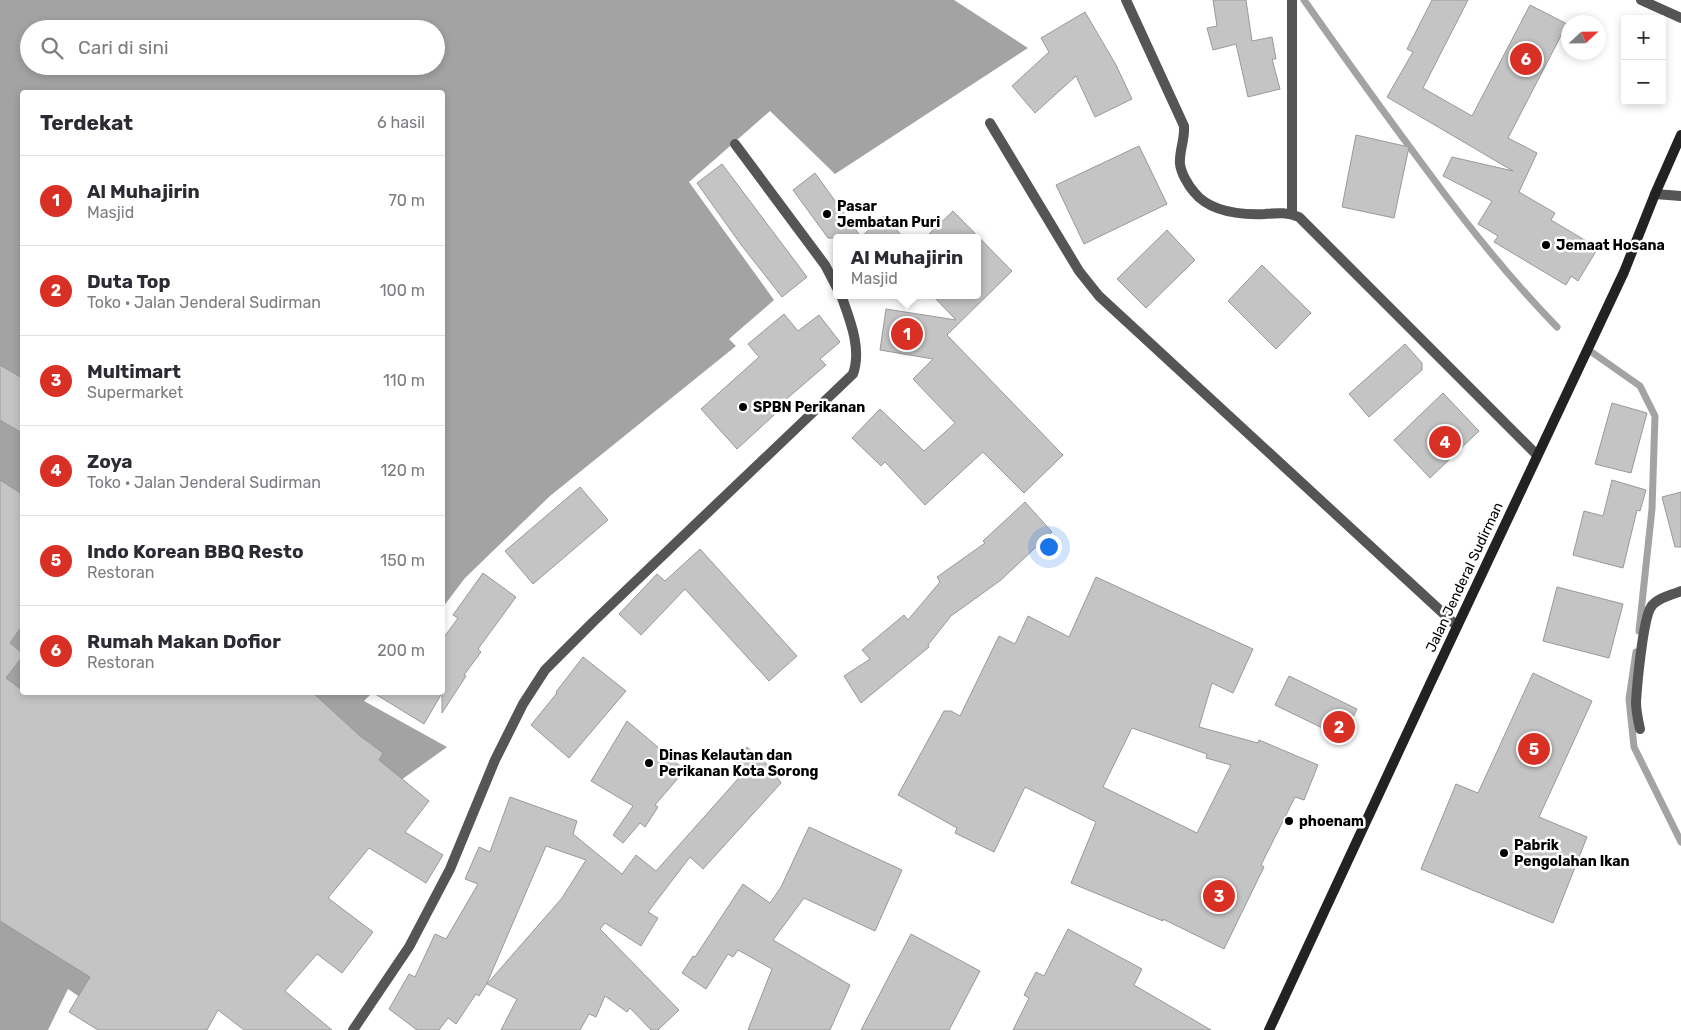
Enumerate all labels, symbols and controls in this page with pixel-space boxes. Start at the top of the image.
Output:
north arrow [1561,15,1606,60]
map controls [1621,15,1666,105]
button: + [1621,15,1666,60]
search box [20,20,445,75]
icon: search [38,34,66,62]
text: Cari di sini [78,36,169,59]
pin: 6 [1510,40,1542,78]
button: − [1621,60,1666,105]
text: Terdekat [40,110,133,135]
text: 6 hasil [377,113,425,132]
text: Al Muhajirin [87,180,200,203]
text: 1 [52,191,60,210]
text: 70 m [388,191,425,210]
place label: Pasar Jembatan Puri [837,198,940,231]
text: Masjid [87,203,134,222]
marker: Pasar Jembatan Puri [821,208,833,220]
popup [833,234,981,299]
place label: Jemaat Hosana [1556,237,1665,254]
marker: Jemaat Hosana [1540,239,1552,251]
text: Al Muhajirin [851,246,963,269]
text: Masjid [851,269,898,288]
text: Duta Top [87,270,170,293]
text: 2 [51,281,61,300]
text: 100 m [380,281,425,300]
text: Toko · Jalan Jenderal Sudirman [87,293,321,312]
pin: 1 [891,315,923,353]
text: Multimart [87,360,181,383]
text: 3 [51,371,61,390]
text: 110 m [383,371,425,390]
text: Supermarket [87,383,183,402]
place label: SPBN Perikanan [753,399,865,416]
marker: SPBN Perikanan [737,401,749,413]
pin: 4 [1429,423,1461,461]
text: Zoya [87,450,133,473]
text: 4 [51,461,61,480]
text: 120 m [380,461,425,480]
text: Toko · Jalan Jenderal Sudirman [87,473,321,492]
street label: Jalan Jenderal Sudirman [1422,500,1507,655]
your location [1036,534,1062,560]
text: Indo Korean BBQ Resto [87,540,304,563]
text: 5 [51,551,61,570]
text: 150 m [380,551,425,570]
text: Restoran [87,563,154,582]
text: Rumah Makan Dofior [87,630,281,653]
text: 6 [51,641,61,660]
text: 200 m [377,641,425,660]
text: Restoran [87,653,154,672]
pin: 2 [1323,708,1355,746]
pin: 5 [1518,730,1550,768]
place label: Dinas Kelautan dan Perikanan Kota Sorong [659,747,818,780]
marker: Dinas Kelautan dan Perikanan Kota Sorong [643,757,655,769]
place label: phoenam [1299,813,1364,830]
marker: phoenam [1283,815,1295,827]
place label: Pabrik Pengolahan Ikan [1514,837,1630,870]
marker: Pabrik Pengolahan Ikan [1498,847,1510,859]
pin: 3 [1203,877,1235,915]

